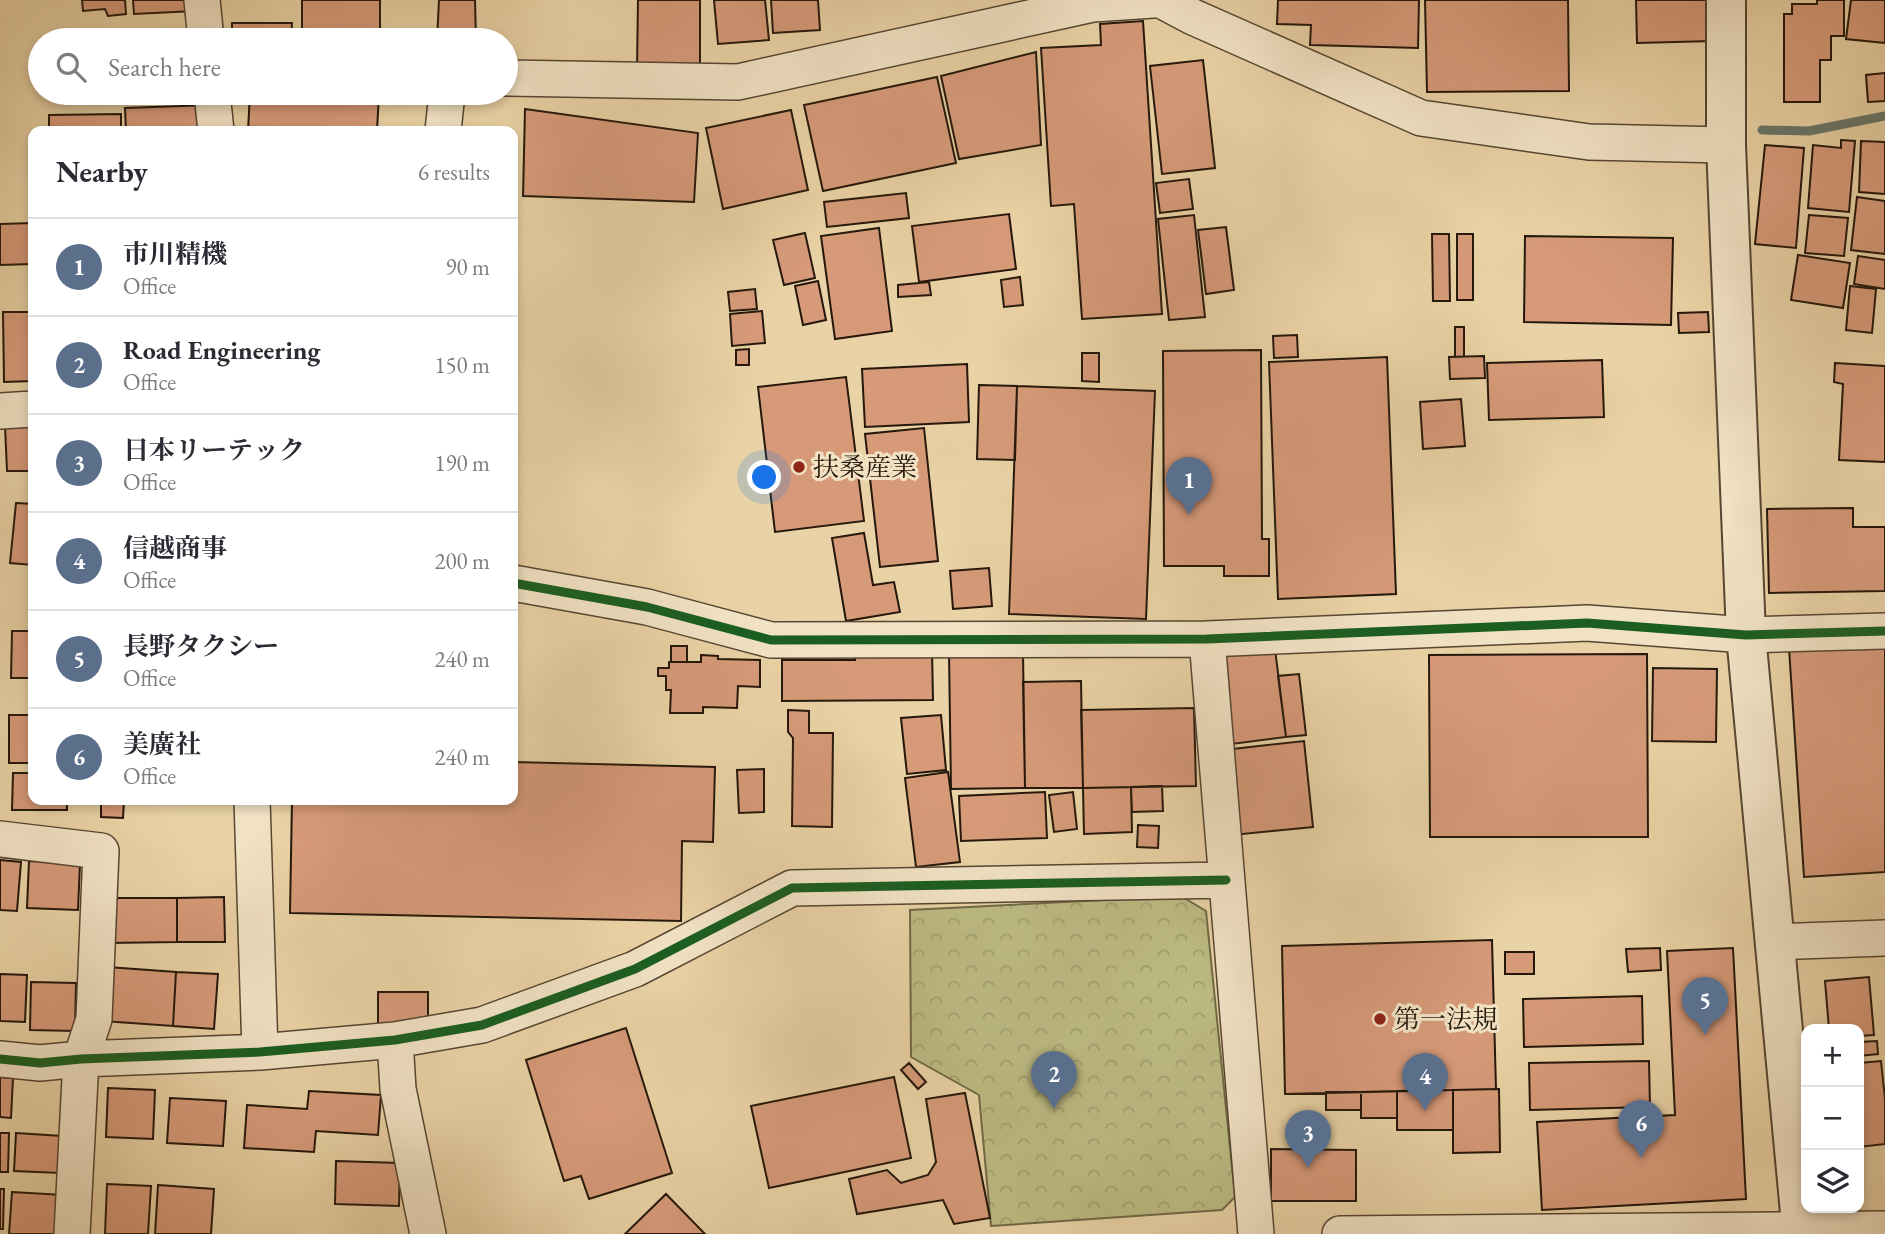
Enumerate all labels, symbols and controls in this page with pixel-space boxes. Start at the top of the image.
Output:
search box [28,28,518,105]
icon: search [52,48,90,86]
text: Search here [108,50,221,84]
text: Nearby [56,152,148,191]
text: 6 results [418,157,490,187]
text: 市川精機 [123,237,227,271]
text: 1 [73,252,85,282]
text: 90 m [445,252,490,282]
text: Office [123,271,176,301]
text: Road Engineering [123,333,321,367]
text: 2 [73,350,85,380]
text: 150 m [434,350,490,380]
text: Office [123,367,176,397]
text: 日本リーテック [123,433,305,467]
text: 3 [73,448,85,478]
text: 190 m [434,448,490,478]
place label: 扶桑産業 [813,450,917,484]
pin: 1 [1166,457,1212,515]
marker: 扶桑産業 [791,459,807,475]
your location [747,460,781,494]
text: Office [123,467,176,497]
text: 信越商事 [123,531,227,565]
text: 4 [73,546,85,576]
text: 200 m [434,546,490,576]
text: Office [123,565,176,595]
text: 長野タクシー [123,629,279,663]
text: 5 [73,644,85,674]
text: 240 m [434,644,490,674]
text: Office [123,663,176,693]
text: 美廣社 [123,727,201,761]
text: 6 [73,742,85,772]
text: 240 m [434,742,490,772]
text: Office [123,761,176,791]
pin: 5 [1682,977,1728,1035]
place label: 第一法規 [1394,1002,1498,1036]
marker: 第一法規 [1372,1011,1388,1027]
map controls [1801,1024,1864,1213]
button: + [1801,1024,1864,1087]
pin: 2 [1031,1051,1077,1109]
pin: 4 [1402,1053,1448,1111]
button: − [1801,1087,1864,1150]
pin: 6 [1618,1100,1664,1158]
pin: 3 [1285,1110,1331,1168]
button: layers [1801,1150,1864,1213]

